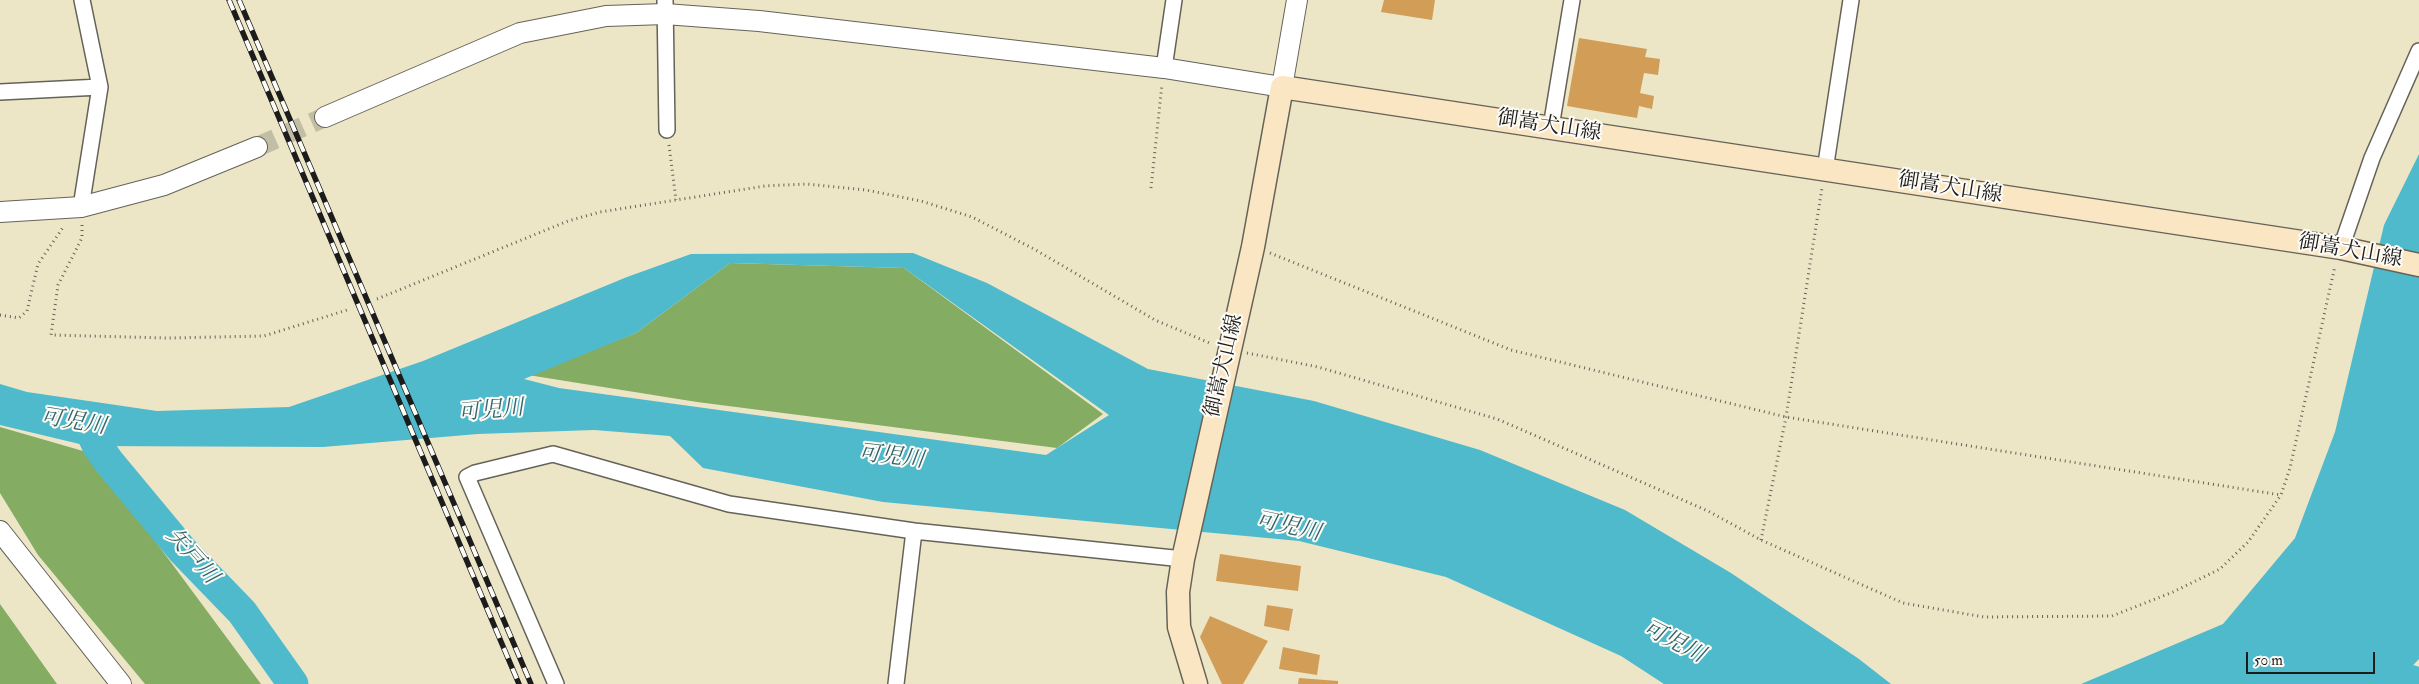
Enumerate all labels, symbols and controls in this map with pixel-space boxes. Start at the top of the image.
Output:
street label: 御嵩犬山線 [1495,106,1603,148]
street label: 御嵩犬山線 [1896,168,2004,210]
street label: 御嵩犬山線 [2296,230,2404,274]
street label: 御嵩犬山線 [1201,312,1249,420]
water label: 可児川 [457,396,525,428]
water label: 可児川 [38,405,108,441]
water label: 可児川 [857,441,925,475]
water label: 可児川 [1253,508,1323,548]
water label: 矢戸川 [159,524,223,590]
water label: 可児川 [1638,616,1708,670]
scale bar [2249,642,2378,674]
text: 50 m [2254,651,2283,670]

